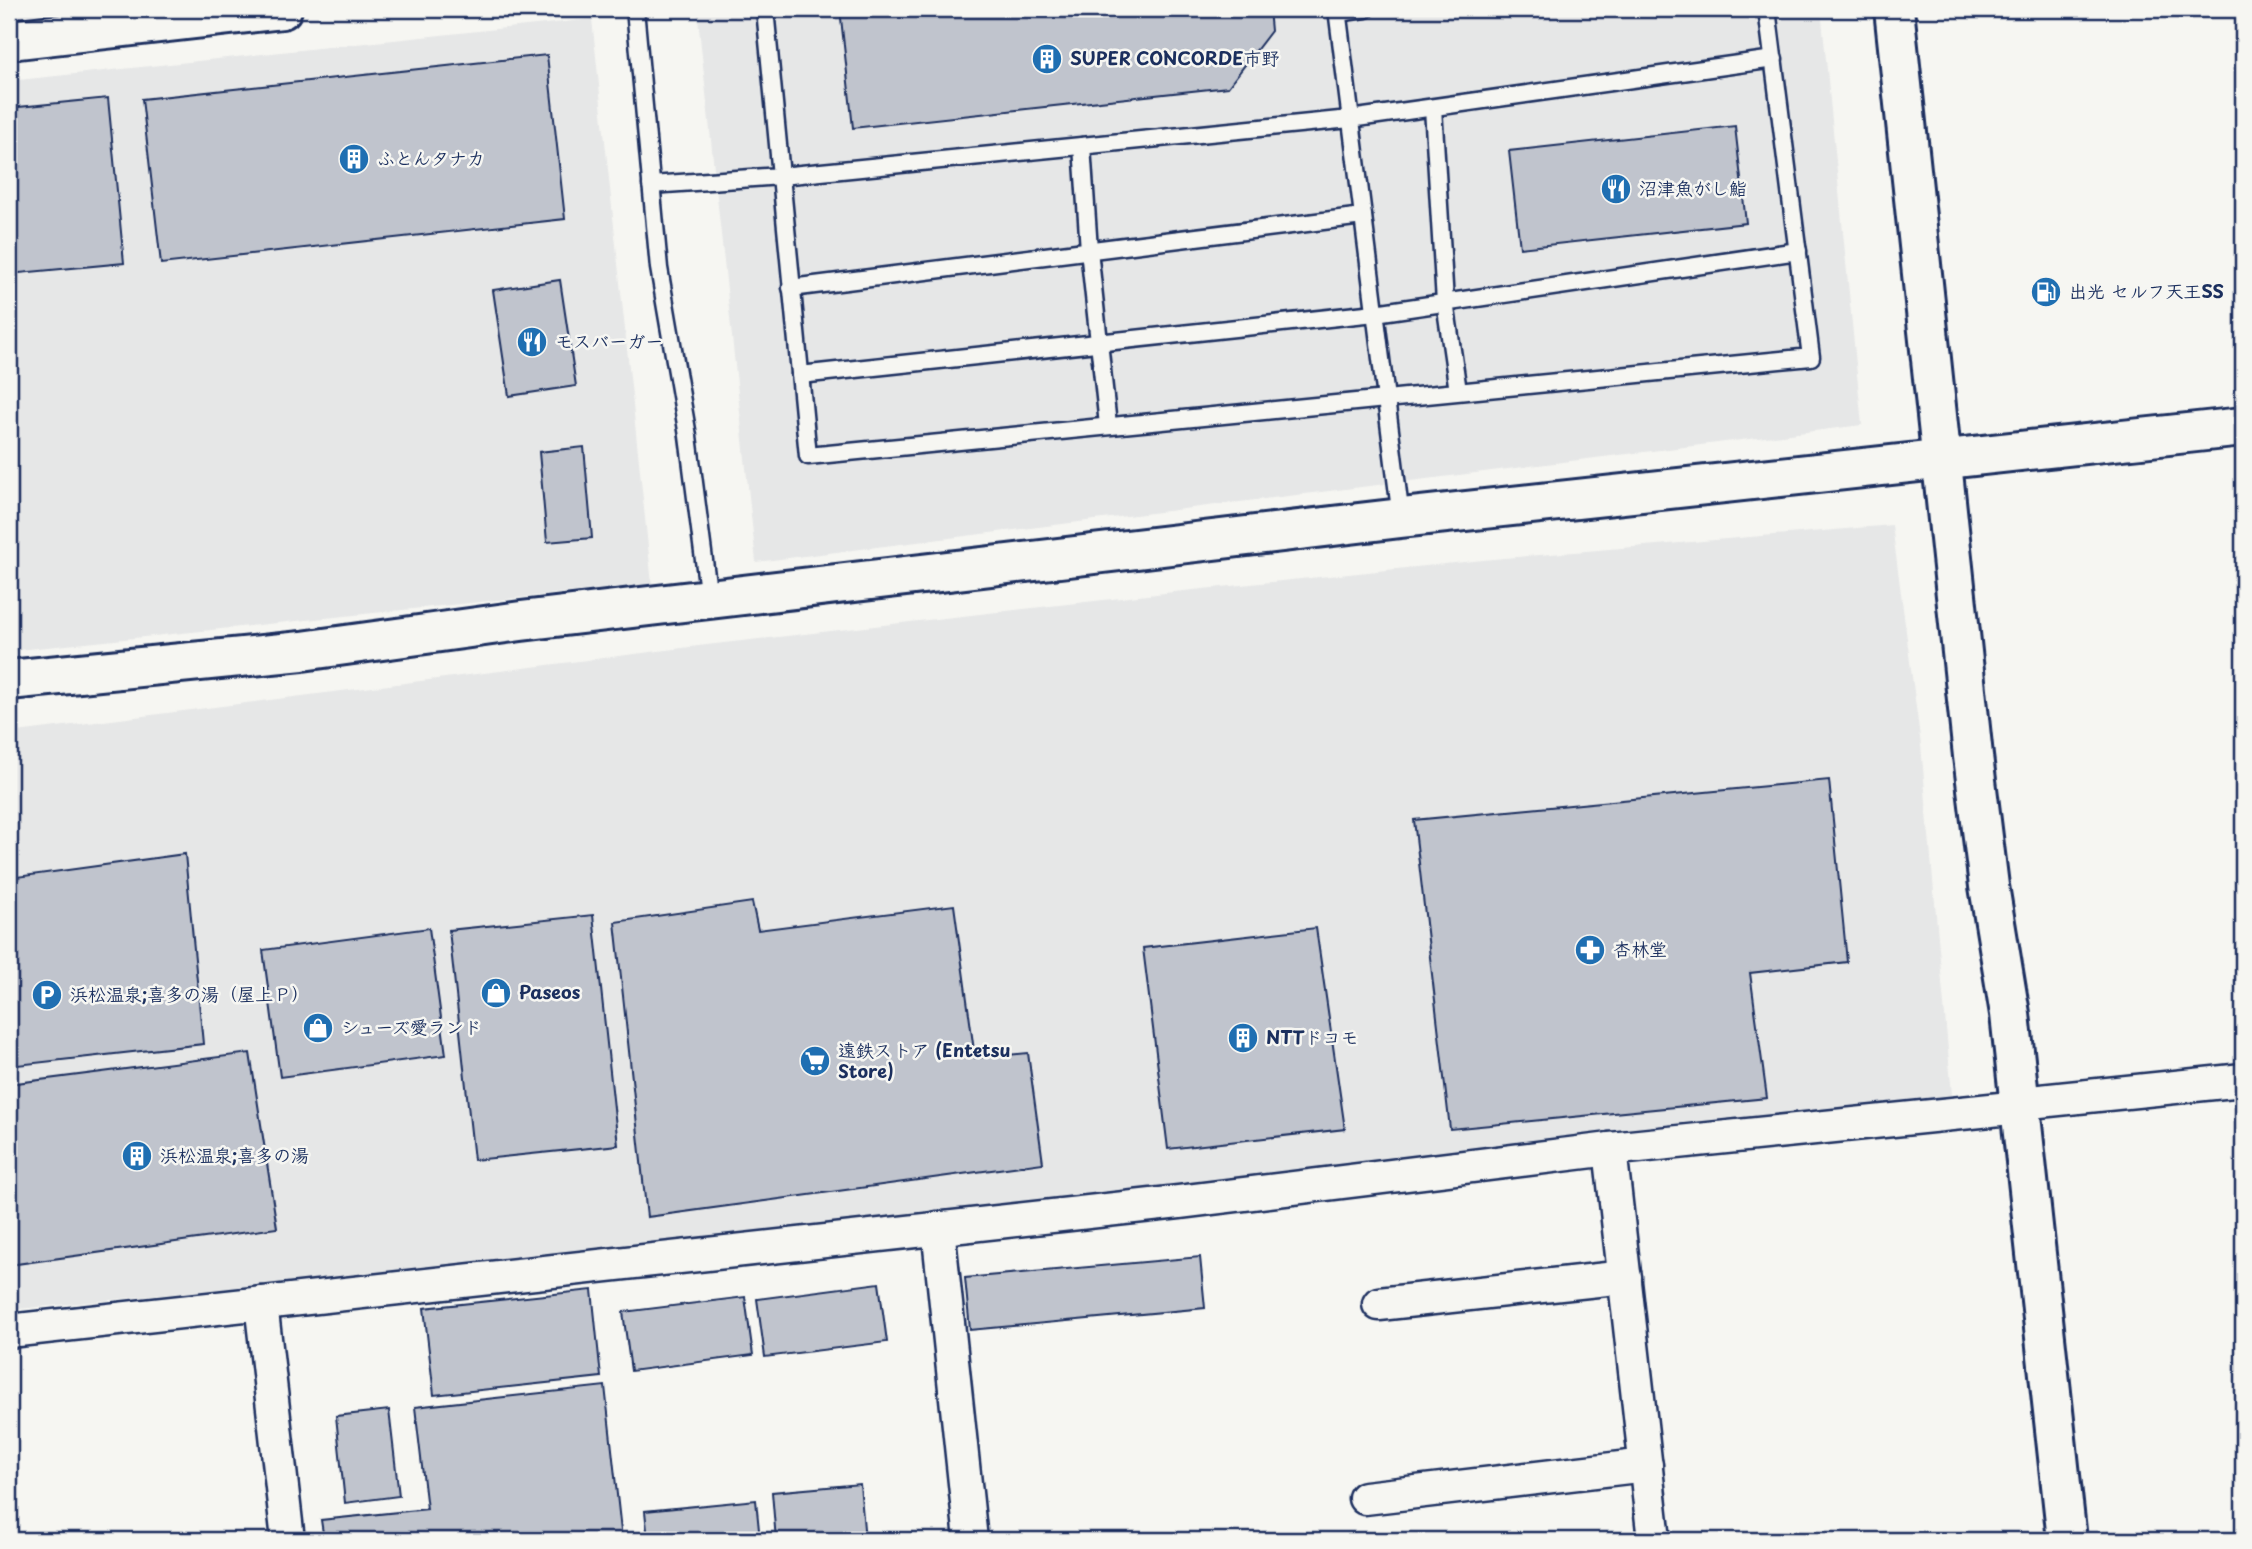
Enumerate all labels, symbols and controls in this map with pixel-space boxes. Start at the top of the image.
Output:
building icon: SUPER CONCORDE市野 [1030,42,1064,76]
place label: SUPER CONCORDE市野 [1070,44,1280,71]
building icon: ふとんタナカ [337,142,371,176]
place label: ふとんタナカ [377,144,485,171]
restaurant icon: 沼津魚がし鮨 [1599,172,1633,206]
place label: 沼津魚がし鮨 [1639,174,1747,201]
fuel station icon: 出光 セルフ天王SS [2029,275,2063,309]
place label: 出光 セルフ天王SS [2069,277,2224,304]
restaurant icon: モスバーガー [515,325,549,359]
place label: モスバーガー [555,327,663,354]
pharmacy icon: 杏林堂 [1573,933,1607,967]
place label: 杏林堂 [1613,935,1667,962]
shop icon: Paseos [479,976,513,1010]
parking icon: 浜松温泉;喜多の湯（屋上Ｐ） [30,978,64,1012]
place label: Paseos [519,978,581,1005]
place label: 浜松温泉;喜多の湯（屋上Ｐ） [70,980,309,1007]
shop icon: シューズ愛ランド [301,1011,335,1045]
place label: シューズ愛ランド [341,1013,482,1040]
building icon: NTTドコモ [1226,1021,1260,1055]
place label: NTTドコモ [1266,1023,1358,1050]
place label: 遠鉄ストア (Entetsu Store) [838,1036,1010,1084]
supermarket icon: 遠鉄ストア (Entetsu Store) [798,1044,832,1078]
building icon: 浜松温泉;喜多の湯 [120,1139,154,1173]
place label: 浜松温泉;喜多の湯 [160,1141,309,1168]

